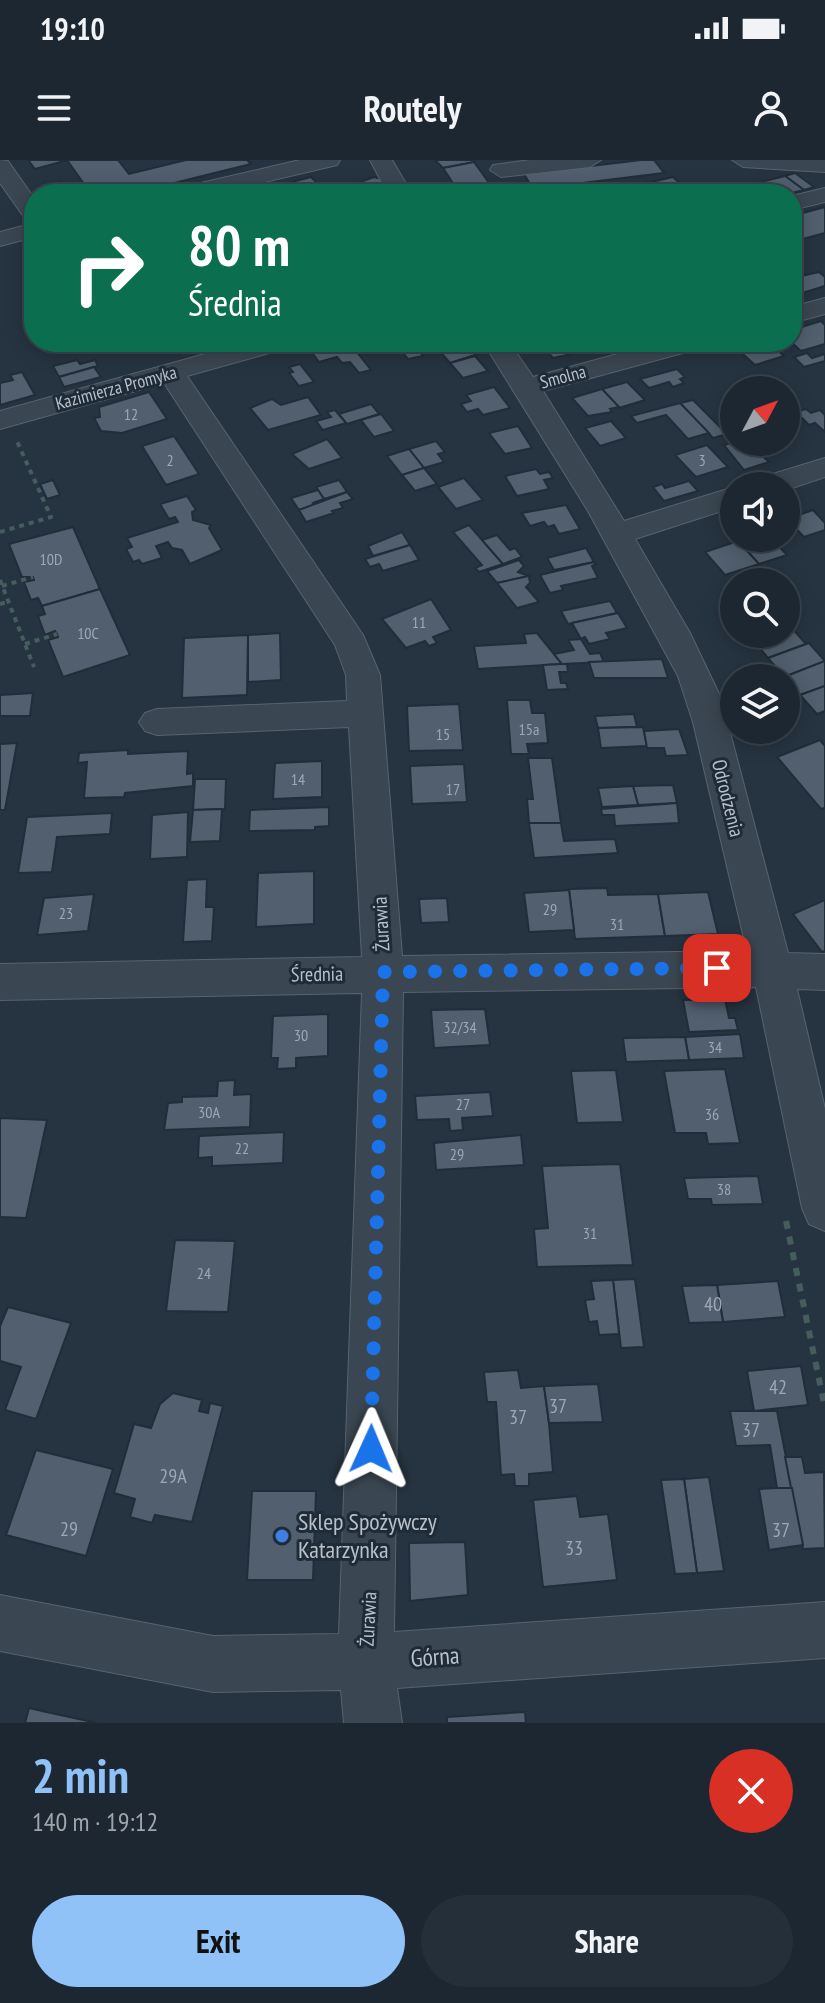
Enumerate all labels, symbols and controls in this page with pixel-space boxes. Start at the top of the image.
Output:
text: 19:10 [40,9,105,48]
text: Routely [364,85,461,132]
icon: menu [32,86,76,130]
icon: person [749,86,793,130]
text: 80 m [188,209,290,281]
icon: right [56,216,160,320]
text: Średnia [188,279,282,326]
street label: Smolna [537,359,588,394]
street label: Kazimierza Promyka [53,360,179,415]
north arrow [720,376,800,456]
map controls [720,376,800,744]
house number: 12 [124,404,138,424]
house number: 2 [166,450,174,470]
house number: 3 [698,450,706,470]
button: sound [720,472,800,552]
house number: 10D [40,549,62,569]
button: search [720,568,800,648]
house number: 11 [412,612,426,632]
house number: 10C [77,623,99,643]
button: layers [720,664,800,744]
house number: 15a [519,719,539,739]
house number: 15 [436,724,450,744]
street label: Odrodzenia [706,757,750,839]
house number: 14 [291,769,305,789]
house number: 17 [446,779,460,799]
street label: Żurawia [367,896,395,952]
house number: 29 [543,899,557,919]
house number: 23 [59,903,73,923]
house number: 31 [610,914,624,934]
pin [683,934,751,1002]
icon: arrive [695,946,739,990]
street label: Średnia [291,961,343,987]
house number: 32/34 [443,1017,477,1037]
house number: 30 [294,1025,308,1045]
house number: 34 [708,1037,722,1057]
house number: 27 [456,1094,470,1114]
house number: 30A [198,1102,220,1122]
house number: 36 [705,1104,719,1124]
house number: 22 [235,1138,249,1158]
house number: 29 [450,1144,464,1164]
house number: 38 [717,1179,731,1199]
house number: 31 [583,1223,597,1243]
house number: 24 [197,1263,211,1283]
house number: 40 [704,1291,722,1317]
house number: 42 [769,1374,787,1400]
house number: 37 [549,1393,567,1419]
house number: 37 [509,1404,527,1430]
position arrow [329,1407,413,1491]
house number: 37 [742,1417,760,1443]
house number: 29A [159,1463,187,1489]
place label: Sklep Spożywczy Katarzynka [298,1506,437,1565]
house number: 29 [60,1516,78,1542]
house number: 37 [772,1517,790,1543]
marker: Sklep Spożywczy Katarzynka [273,1527,291,1545]
house number: 33 [565,1535,583,1561]
street label: Żurawia [354,1591,382,1647]
street label: Górna [409,1639,460,1674]
text: 2 min [32,1744,129,1806]
button: close [709,1749,793,1833]
text: 140 m · 19:12 [32,1805,158,1838]
button: Exit [32,1895,405,1987]
button: Share [421,1895,793,1987]

